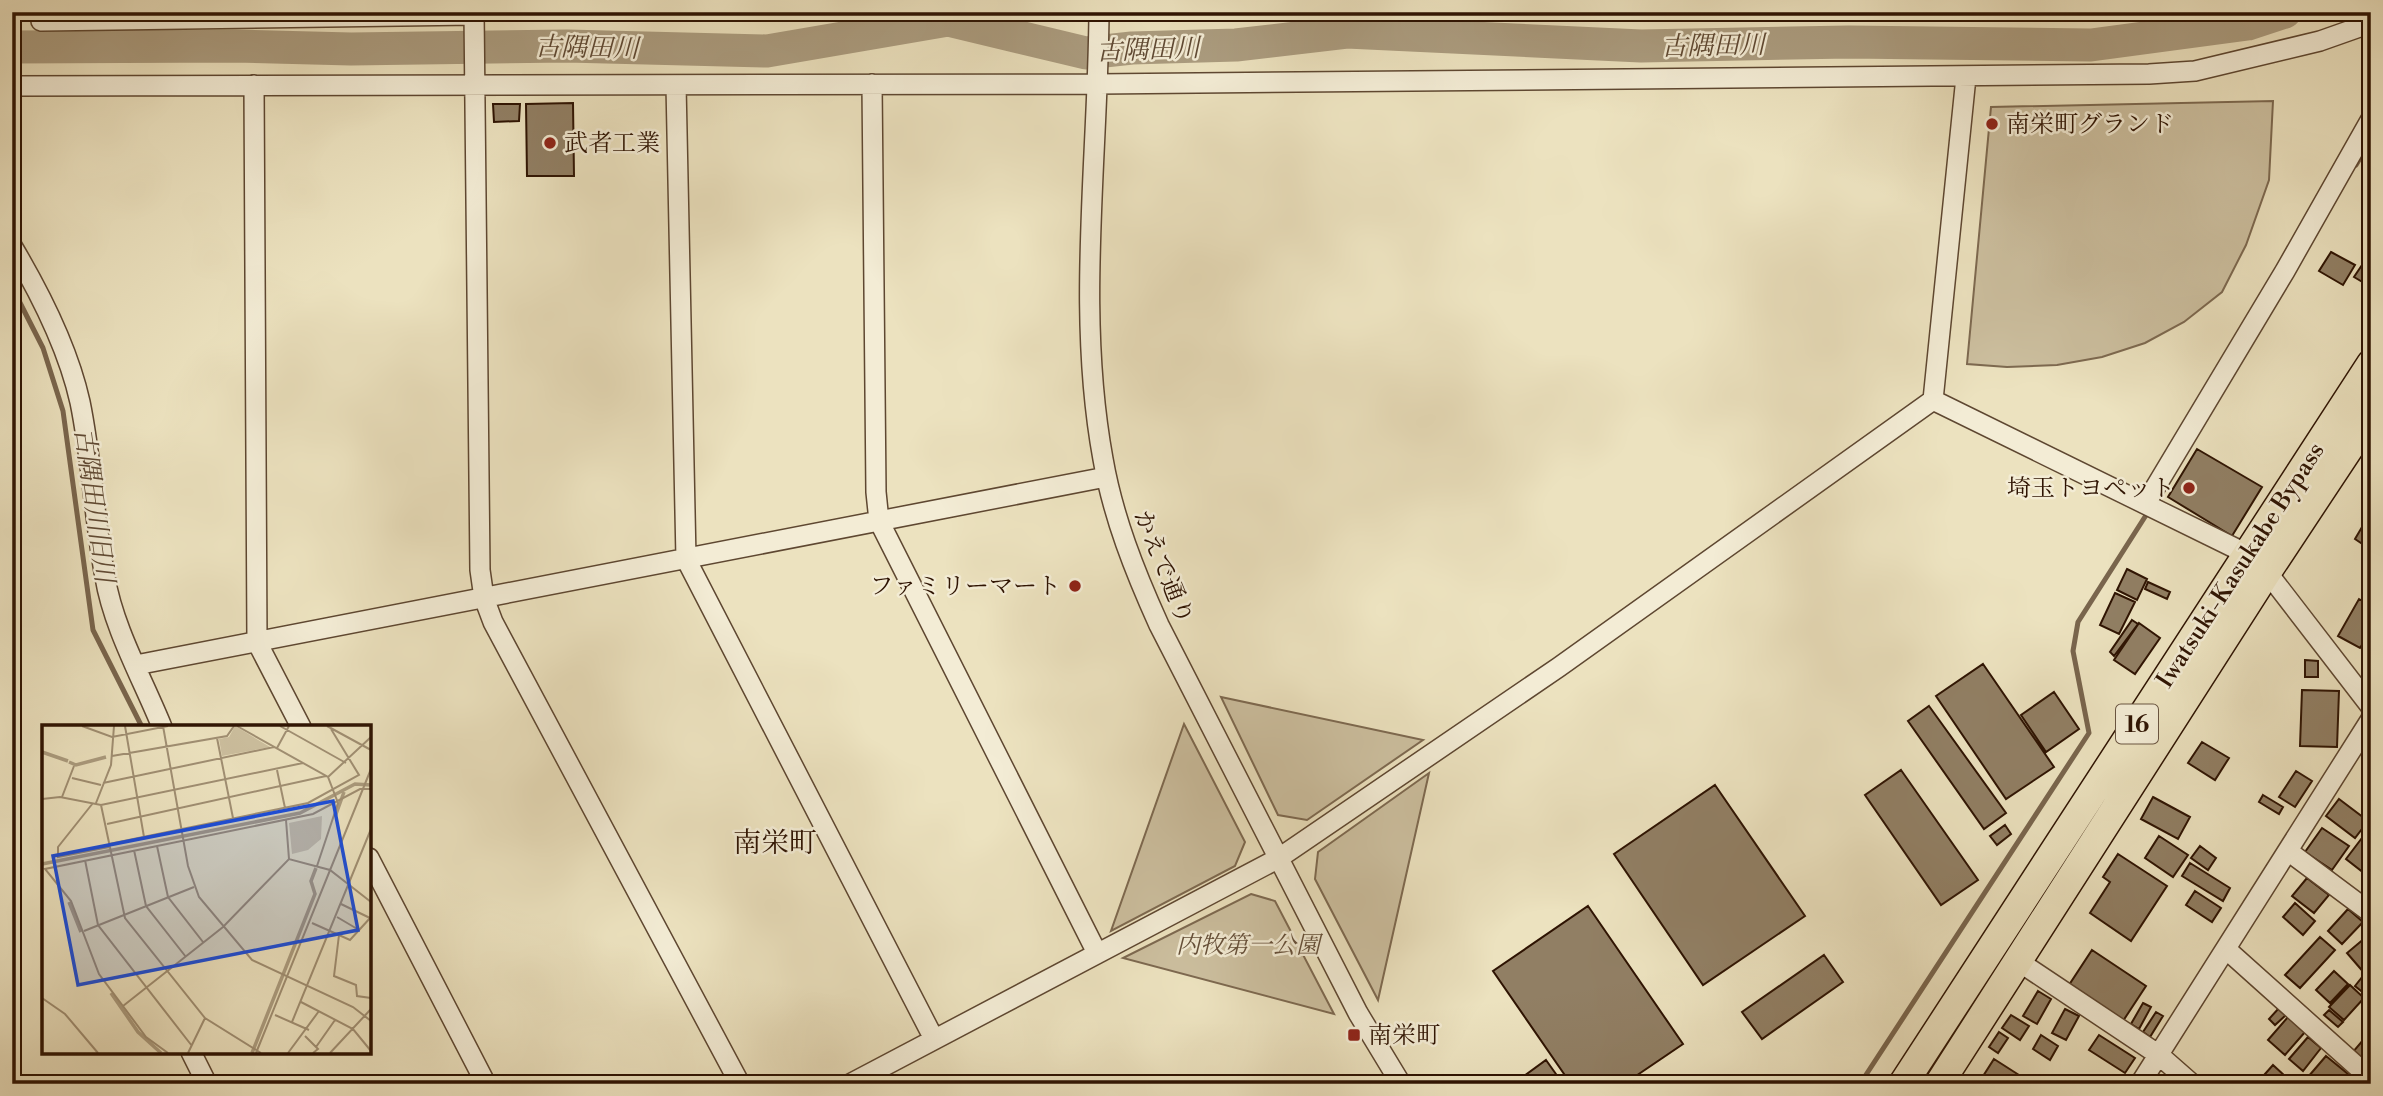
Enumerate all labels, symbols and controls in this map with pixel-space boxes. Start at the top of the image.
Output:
water label: 古隅田川 [1661,29,1768,63]
water label: 古隅田川 [535,31,642,65]
water label: 古隅田川 [1096,32,1204,68]
place label: 南栄町グランド [2006,110,2174,140]
marker: 南栄町グランド [1984,116,2000,132]
place label: 武者工業 [564,129,660,159]
marker: 武者工業 [542,135,558,151]
water label: 古隅田川旧川 [67,426,121,588]
street label: Iwatsuki-Kasukabe Bypass [2150,437,2331,694]
place label: 埼玉トヨペット [2007,474,2175,504]
marker: 埼玉トヨペット [2181,480,2197,496]
street label: かえで通り [1127,506,1199,629]
place label: ファミリーマート [869,572,1061,602]
marker: ファミリーマート [1067,578,1083,594]
road number: 16 [2116,704,2158,744]
inset map [42,725,371,1054]
district label: 南栄町 [733,826,817,861]
park label: 内牧第一公園 [1176,931,1324,961]
place label: 南栄町 [1368,1021,1440,1051]
marker: 南栄町 [1346,1027,1362,1043]

